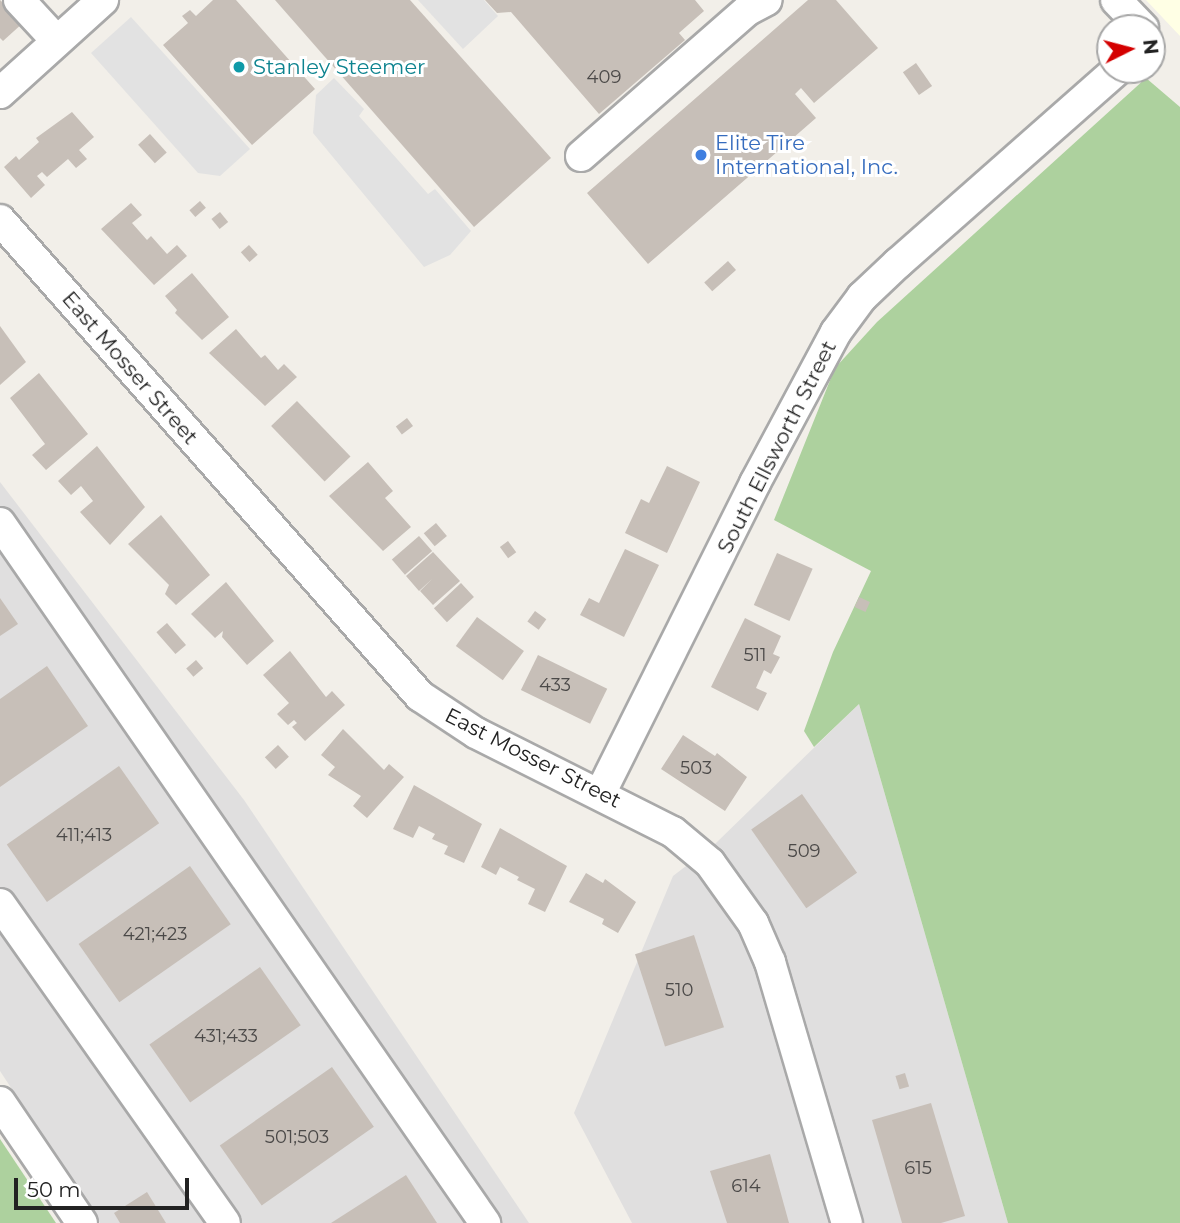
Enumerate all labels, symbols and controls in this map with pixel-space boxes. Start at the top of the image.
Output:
north arrow [1096,14,1166,84]
text: N [1138,38,1163,56]
place label: Stanley Steemer [253,54,425,80]
marker: Stanley Steemer [231,59,247,75]
house number: 409 [587,66,621,88]
place label: Elite Tire International, Inc. [715,130,898,180]
marker: Elite Tire International, Inc. [693,147,709,163]
street label: East Mosser Street [57,286,203,450]
street label: South Ellsworth Street [712,336,842,558]
house number: 511 [743,644,767,666]
house number: 433 [539,674,571,696]
street label: East Mosser Street [441,703,625,813]
house number: 503 [680,757,712,779]
house number: 411;413 [56,824,112,846]
house number: 509 [787,840,821,862]
house number: 421;423 [123,923,187,945]
house number: 510 [665,979,693,1001]
house number: 431;433 [194,1025,258,1047]
house number: 501;503 [265,1126,329,1148]
house number: 615 [904,1157,932,1179]
scale bar [18,1164,192,1208]
house number: 614 [731,1175,761,1197]
text: 50 m [27,1177,81,1202]

